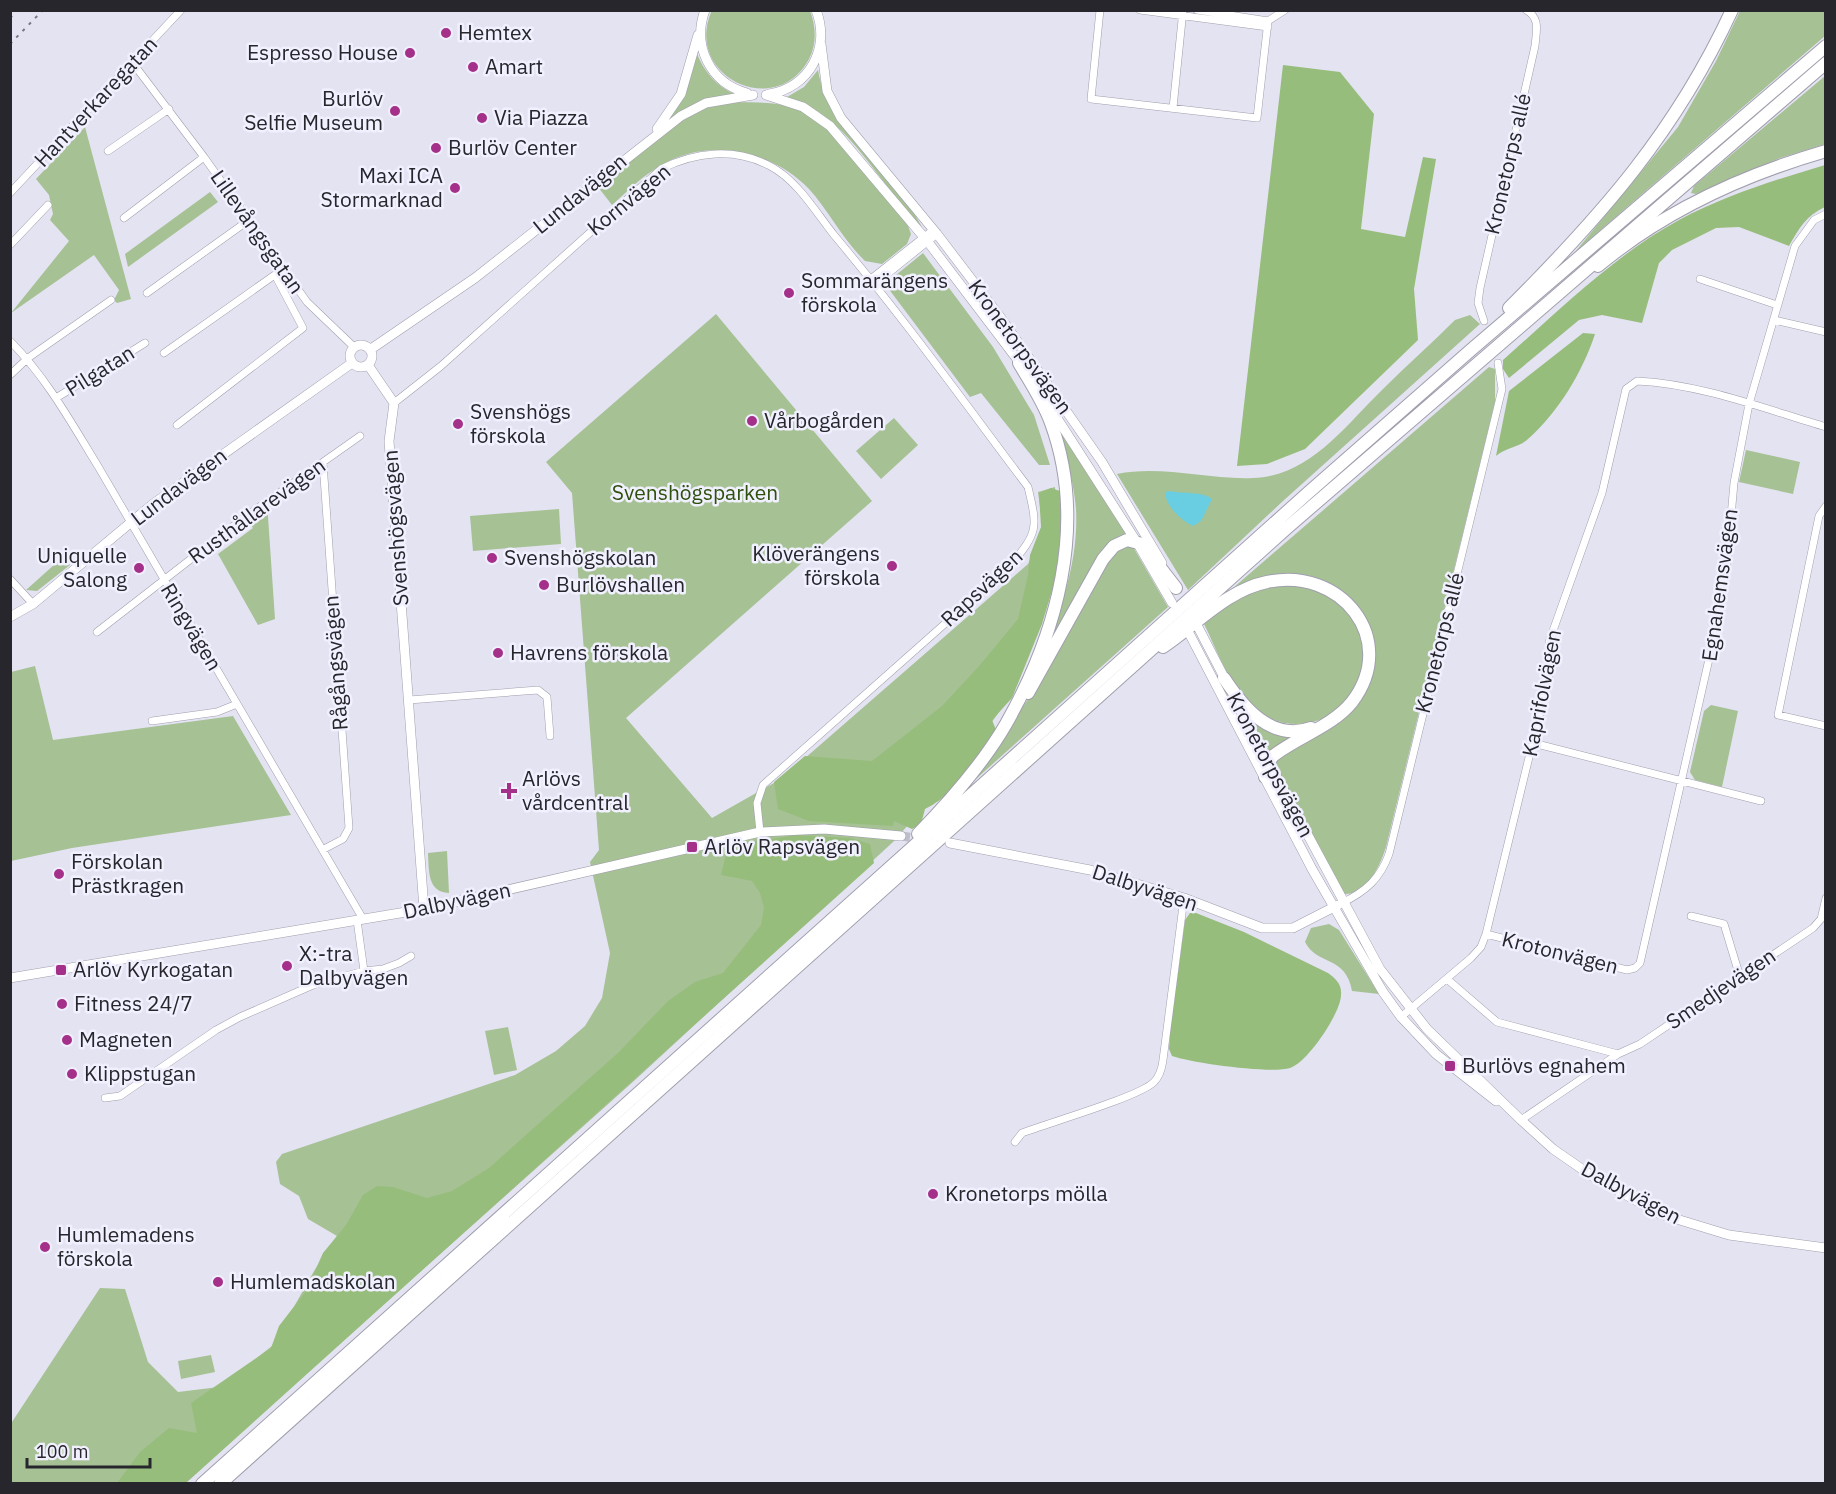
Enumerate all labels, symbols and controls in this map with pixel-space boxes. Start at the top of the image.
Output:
place label: Hemtex [458,18,532,46]
marker: Hemtex [439,26,453,40]
street label: Hantverkaregatan [27,30,163,173]
place label: Espresso House [247,38,398,66]
marker: Espresso House [403,46,417,60]
place label: Amart [485,52,543,80]
marker: Amart [466,60,480,74]
place label: Burlöv Selfie Museum [244,84,383,136]
street label: Kronetorps allé [1477,90,1537,237]
place label: Via Piazza [494,103,588,131]
marker: Burlöv Selfie Museum [388,104,402,118]
marker: Via Piazza [475,111,489,125]
place label: Burlöv Center [448,133,577,161]
marker: Burlöv Center [429,141,443,155]
street label: Lundavägen [527,147,632,240]
street label: Kornvägen [581,157,676,242]
place label: Maxi ICA Stormarknad [320,161,443,213]
street label: Lillevångsgatan [205,164,311,299]
marker: Maxi ICA Stormarknad [448,181,462,195]
place label: Sommarängens förskola [801,266,948,318]
street label: Kronetorpsvägen [962,273,1079,420]
marker: Sommarängens förskola [782,286,796,300]
street label: Pilgatan [60,338,139,402]
place label: Svenshögs förskola [470,397,571,449]
place label: Vårbogården [764,406,884,434]
marker: Vårbogården [745,414,759,428]
marker: Svenshögs förskola [451,417,465,431]
street label: Lundavägen [125,441,232,531]
street label: Svenshögsvägen [376,449,414,607]
street label: Rusthållarevägen [182,451,331,569]
park label: Svenshögsparken [612,478,778,506]
street label: Egnahemsvägen [1694,507,1744,663]
place label: Klöverängens förskola [752,539,880,591]
place label: Uniquelle Salong [37,541,127,593]
street label: Rapsvägen [934,542,1028,632]
place label: Svenshögskolan [504,543,656,571]
marker: Svenshögskolan [485,551,499,565]
marker: Klöverängens förskola [885,559,899,573]
marker: Uniquelle Salong [132,561,146,575]
street label: Kronetorps allé [1408,569,1470,716]
place label: Burlövshallen [556,570,685,598]
street label: Ringvägen [155,577,229,675]
marker: Burlövshallen [537,578,551,592]
street label: Rågångsvägen [316,595,354,732]
street label: Kaprifolvägen [1515,627,1567,759]
place label: Havrens förskola [510,638,668,666]
marker: Havrens förskola [491,646,505,660]
street label: Kronetorpsvägen [1221,687,1321,842]
place label: Arlövs vårdcentral [522,764,629,816]
marker: Arlövs vårdcentral [500,782,518,800]
place label: Arlöv Rapsvägen [704,832,860,860]
marker: Arlöv Rapsvägen [685,840,699,854]
place label: Förskolan Prästkragen [71,847,184,899]
street label: Dalbyvägen [1089,857,1202,917]
marker: Förskolan Prästkragen [52,867,66,881]
street label: Dalbyvägen [400,875,513,925]
street label: Krotonvägen [1499,924,1621,980]
place label: X:-tra Dalbyvägen [299,939,408,991]
street label: Smedjevägen [1660,941,1781,1035]
place label: Arlöv Kyrkogatan [73,955,233,983]
marker: X:-tra Dalbyvägen [280,959,294,973]
marker: Arlöv Kyrkogatan [54,963,68,977]
place label: Fitness 24/7 [74,989,193,1017]
marker: Fitness 24/7 [55,997,69,1011]
place label: Magneten [79,1025,173,1053]
marker: Magneten [60,1033,74,1047]
place label: Burlövs egnahem [1462,1051,1626,1079]
place label: Klippstugan [84,1059,196,1087]
marker: Burlövs egnahem [1443,1059,1457,1073]
marker: Klippstugan [65,1067,79,1081]
street label: Dalbyvägen [1577,1154,1686,1230]
place label: Kronetorps mölla [945,1179,1108,1207]
marker: Kronetorps mölla [926,1187,940,1201]
place label: Humlemadens förskola [57,1220,195,1272]
marker: Humlemadens förskola [38,1240,52,1254]
place label: Humlemadskolan [230,1267,396,1295]
marker: Humlemadskolan [211,1275,225,1289]
scale bar [27,1431,150,1469]
text: 100 m [36,1440,88,1463]

